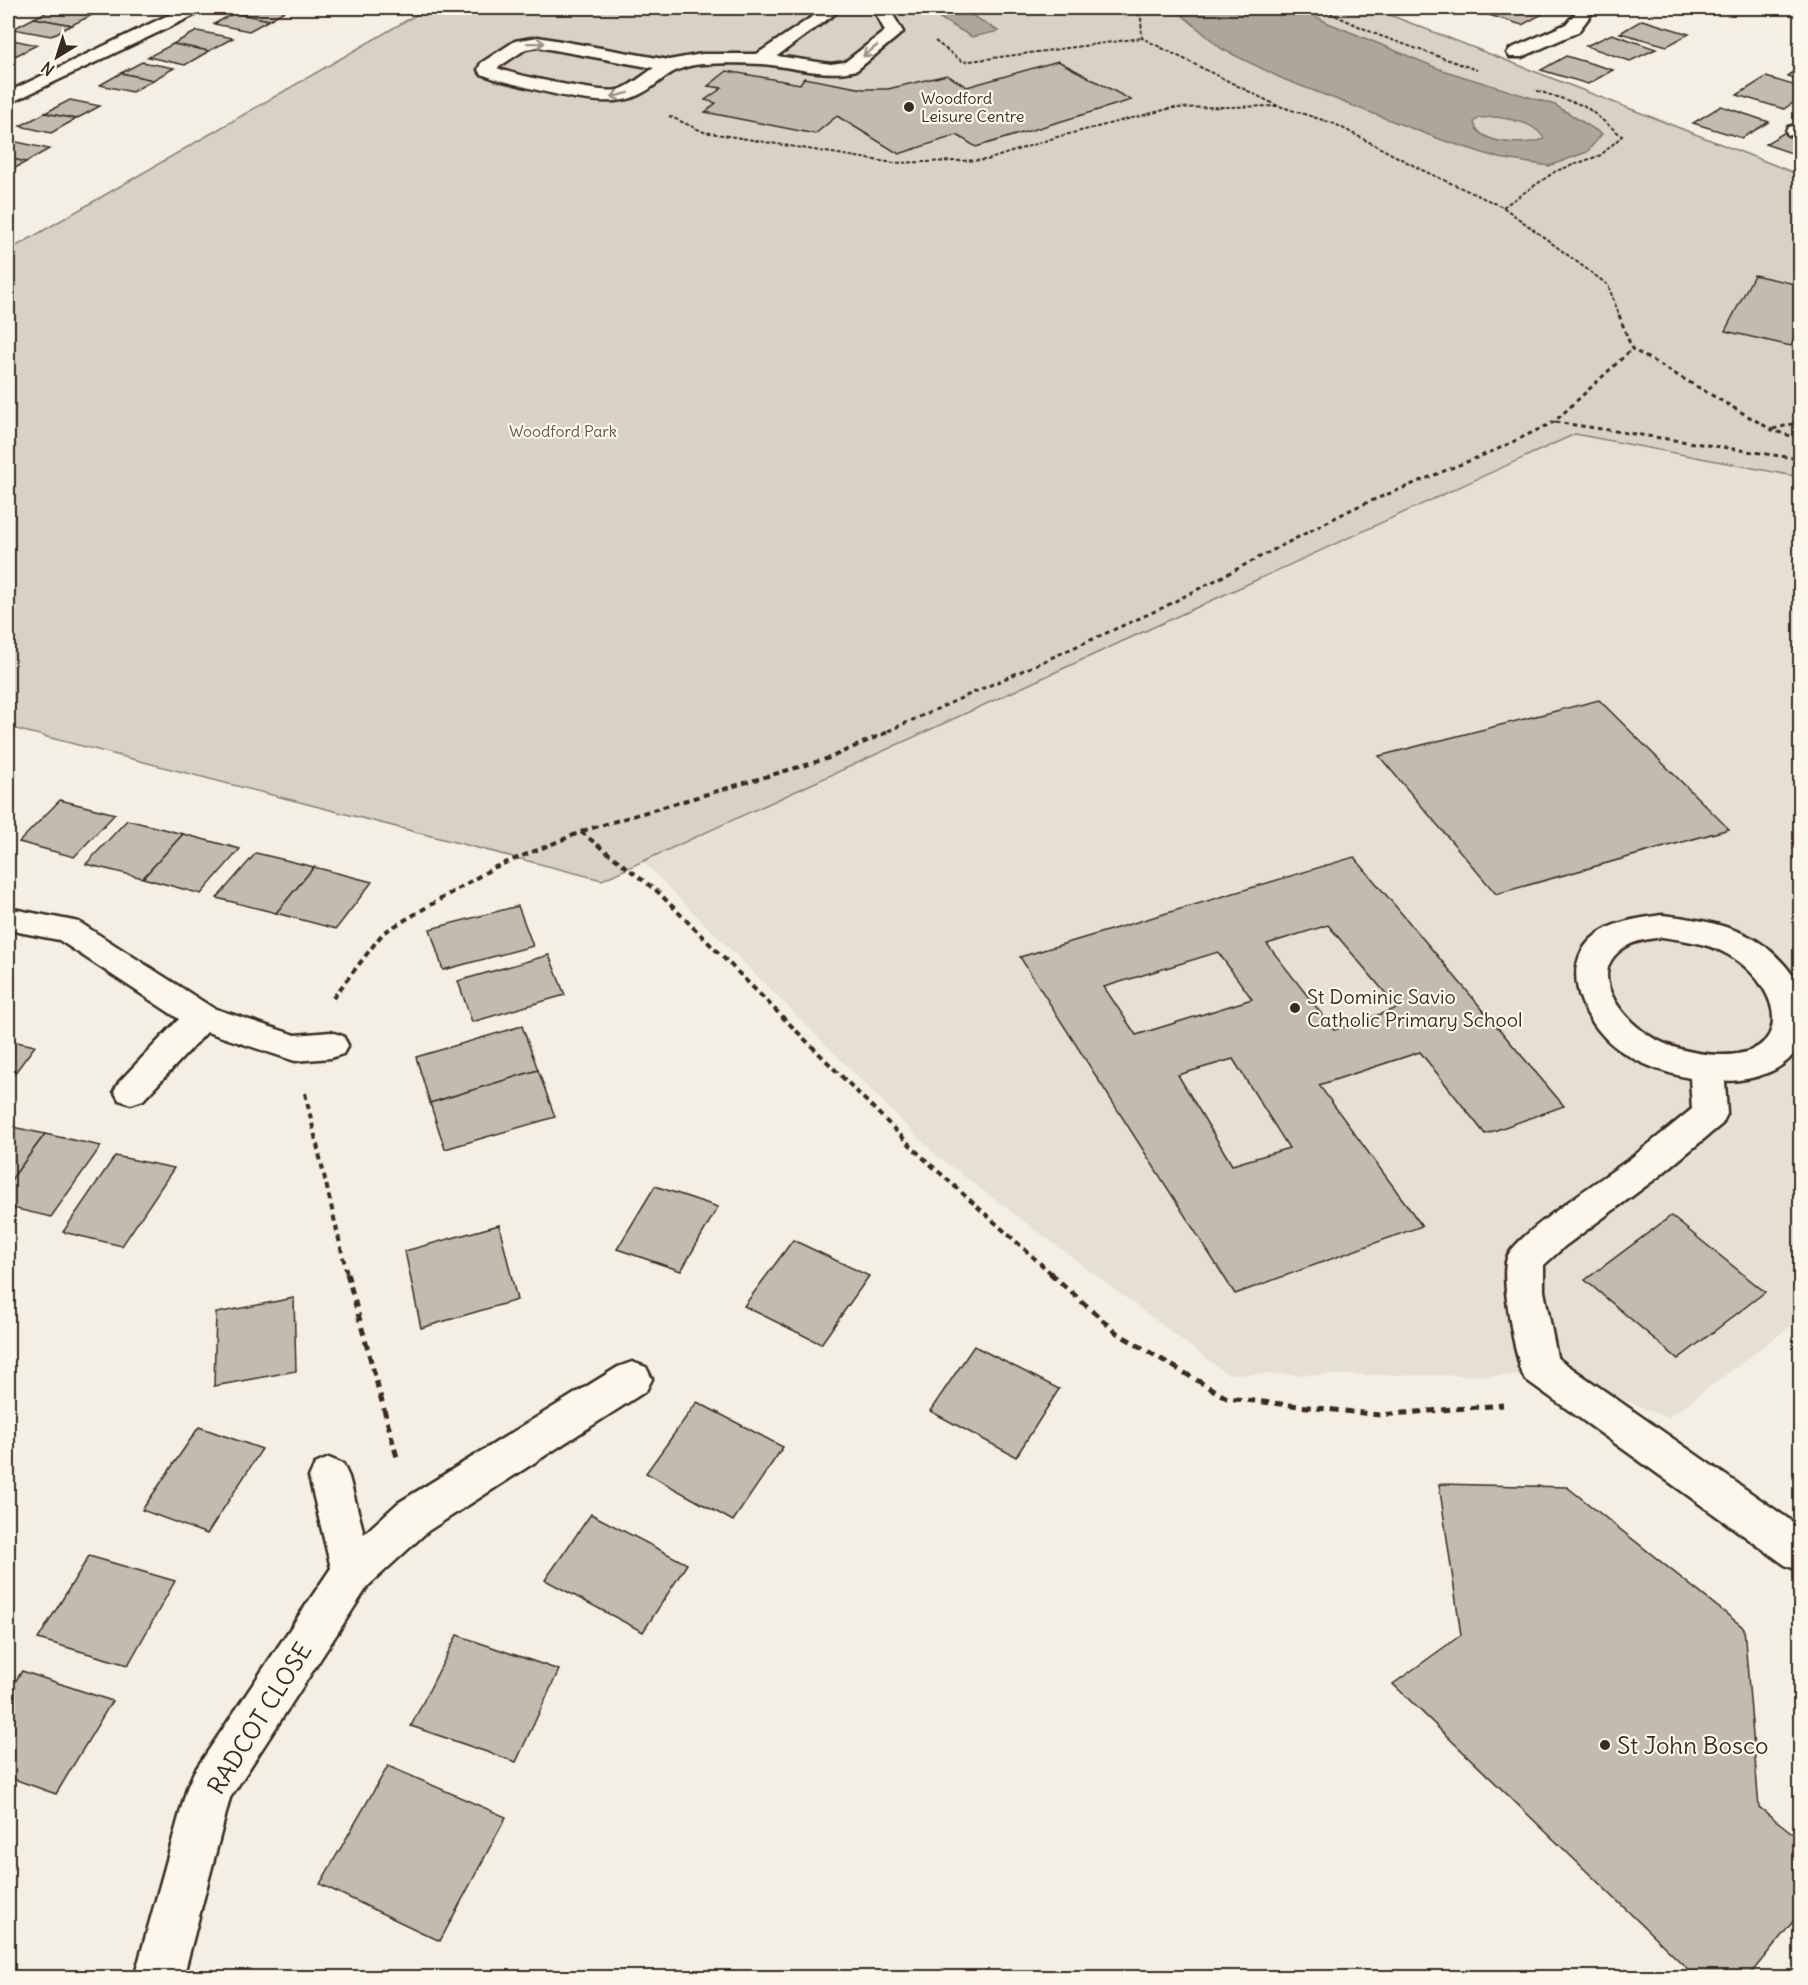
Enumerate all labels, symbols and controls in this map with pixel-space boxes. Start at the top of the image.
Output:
north arrow [27,27,87,87]
one-way arrow [526,37,545,49]
one-way arrow [862,45,878,58]
text: N [37,58,58,80]
place label: Woodford Leisure Centre [921,88,1024,126]
one-way arrow [611,89,630,101]
marker: Woodford Leisure Centre [902,100,916,114]
park label: Woodford Park [509,421,617,441]
place label: St Dominic Savio Catholic Primary School [1307,984,1523,1032]
marker: St Dominic Savio Catholic Primary School [1288,1001,1302,1015]
street label: RADCOT CLOSE [200,1637,318,1799]
place label: St John Bosco [1617,1730,1768,1760]
marker: St John Bosco [1598,1738,1612,1752]

